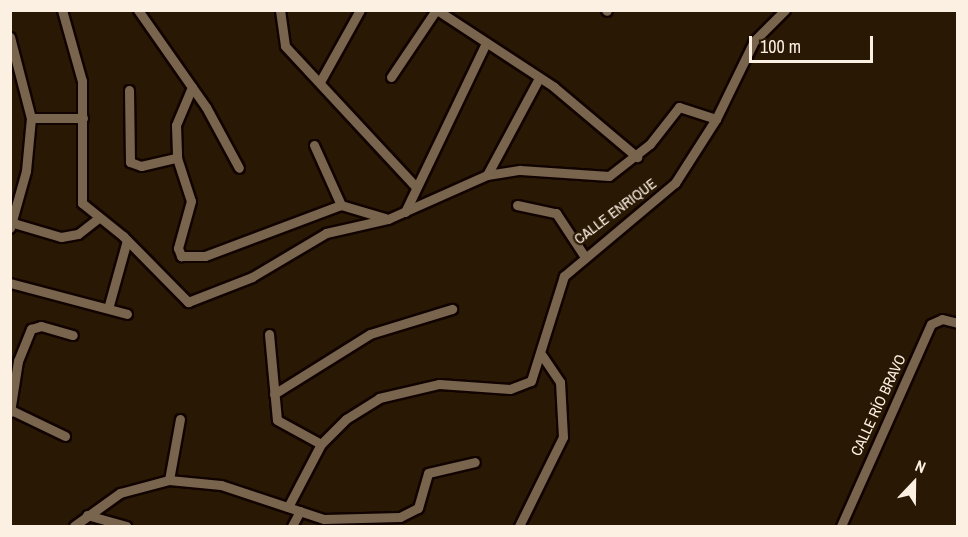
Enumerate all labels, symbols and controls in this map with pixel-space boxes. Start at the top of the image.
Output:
scale bar [752,24,876,62]
text: 100 m [760,34,801,59]
street label: CALLE ENRIQUE [570,174,660,248]
street label: CALLE RÍO BRAVO [847,351,909,459]
north arrow [884,453,944,513]
text: N [912,454,929,478]

